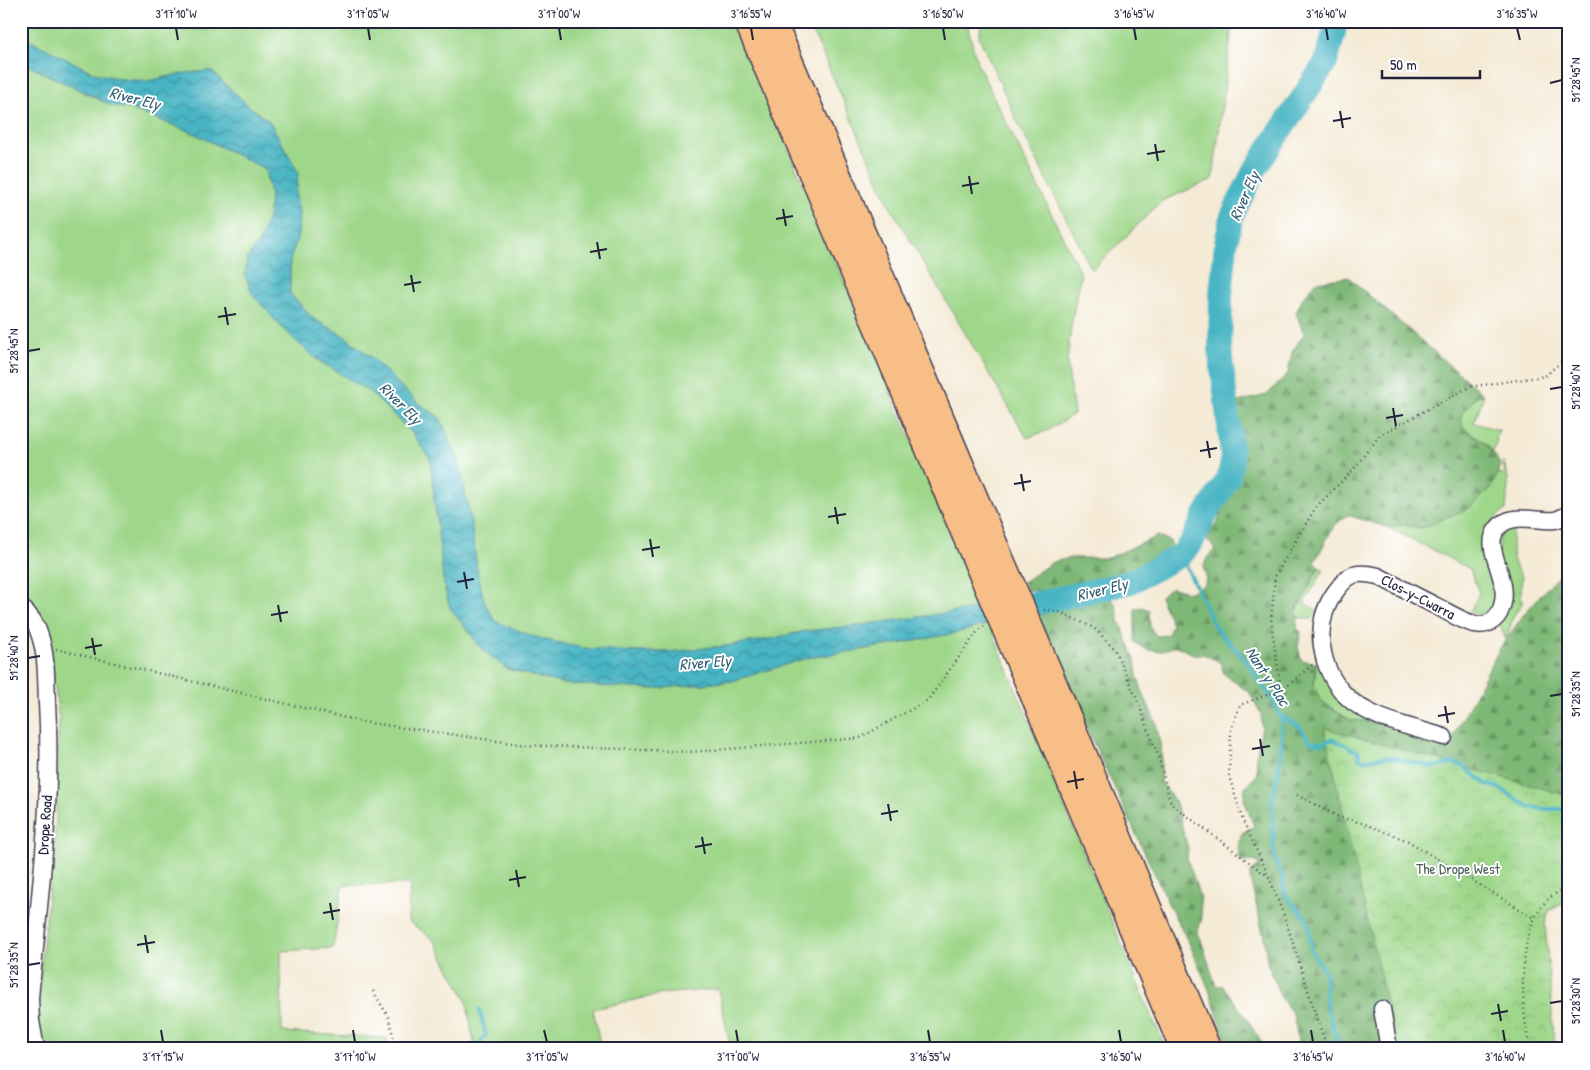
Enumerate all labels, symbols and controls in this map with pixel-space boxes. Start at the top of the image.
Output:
text: 3°17'10"W [155,5,197,22]
text: 3°17'05"W [347,5,390,22]
text: 3°17'00"W [538,5,581,22]
text: 3°16'55"W [731,5,772,22]
text: 3°16'50"W [923,5,964,22]
text: 3°16'45"W [1114,5,1155,22]
text: 3°16'40"W [1306,5,1347,22]
text: 3°16'35"W [1497,5,1538,22]
scale bar [1382,48,1480,80]
text: 50 m [1390,54,1417,75]
text: 51°28'45"N [1567,58,1584,102]
water label: River Ely [107,81,165,115]
water label: River Ely [1223,166,1265,224]
text: 51°28'45"N [5,329,22,373]
text: 51°28'40"N [1567,365,1584,409]
water label: River Ely [375,377,429,431]
street label: Clos-y-Cwarra [1377,569,1459,624]
water label: River Ely [1074,572,1132,606]
text: 51°28'40"N [5,636,22,680]
water label: Nant y Plac [1241,642,1296,711]
water label: River Ely [678,649,734,675]
text: 51°28'35"N [1567,671,1584,717]
street label: Drope Road [32,794,57,855]
park label: The Drope West [1416,858,1501,879]
text: 51°28'35"N [5,942,22,988]
text: 51°28'30"N [1567,978,1584,1024]
text: 3°17'15"W [143,1048,184,1065]
text: 3°17'10"W [334,1048,376,1065]
text: 3°17'05"W [526,1048,569,1065]
text: 3°17'00"W [717,1048,760,1065]
text: 3°16'55"W [910,1048,951,1065]
text: 3°16'50"W [1101,1048,1142,1065]
text: 3°16'45"W [1293,1048,1334,1065]
text: 3°16'40"W [1485,1048,1526,1065]

